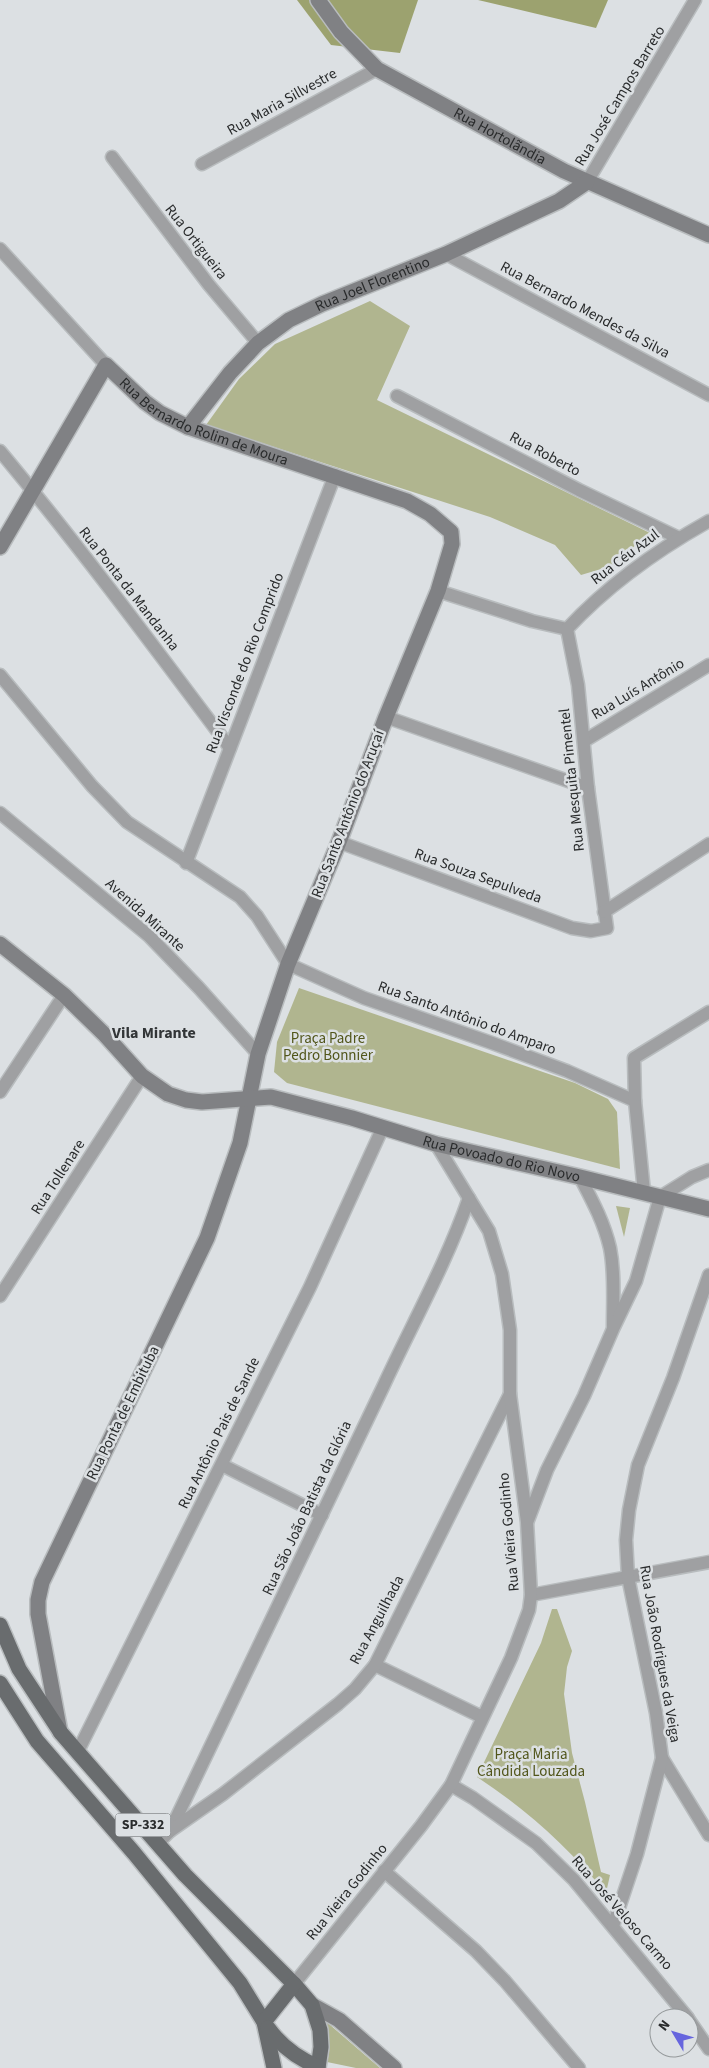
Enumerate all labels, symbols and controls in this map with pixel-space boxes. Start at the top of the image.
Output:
street label: Rua José Campos Barreto [570,22,670,170]
street label: Rua Maria Sillvestre [223,63,341,141]
street label: Rua Hortolãndia [450,102,550,170]
street label: Rua Ortigueira [160,200,232,284]
street label: Rua Joel Florentino [311,251,433,316]
street label: Rua Bernardo Mendes da Silva [497,256,673,364]
street label: Rua Bernardo Rolim de Moura [115,372,291,471]
street label: Rua Roberto [506,426,584,482]
street label: Rua Ponta da Mandanha [74,522,184,656]
street label: Rua Céu Azul [586,524,664,590]
street label: Rua Visconde do Rio Comprido [201,570,289,756]
street label: Rua Luís Antônio [588,653,688,725]
street label: Rua Mesquita Pimentel [554,707,590,853]
street label: Rua Santo Antônio do Aruçaí [306,726,390,901]
street label: Rua Souza Sepulveda [411,843,545,909]
street label: Avenida Mirante [101,873,189,957]
street label: Rua Santo Antônio do Amparo [375,976,559,1060]
district label: Vila Mirante [111,1022,196,1044]
park label: Praça Padre Pedro Bonnier [283,1028,374,1066]
street label: Rua Povoado do Rio Novo [420,1130,582,1187]
street label: Rua Tollenare [26,1135,90,1219]
street label: Rua Ponta de Embituba [81,1342,165,1484]
street label: Rua Antônio Pais de Sande [173,1354,265,1512]
street label: Rua São João Batista da Glória [257,1417,357,1599]
street label: Rua Vieira Godinho [493,1472,525,1592]
street label: Rua João Rodrigues da Veiga [634,1564,686,1744]
street label: Rua Anguilhada [345,1572,409,1668]
park label: Praça Maria Cândida Louzada [477,1744,585,1782]
road number: SP-332 [116,1814,170,1836]
street label: Rua Vieira Godinho [301,1839,393,1945]
street label: Rua José Veloso Carmo [566,1851,678,1975]
north arrow [649,2008,699,2058]
text: N [654,2016,675,2035]

